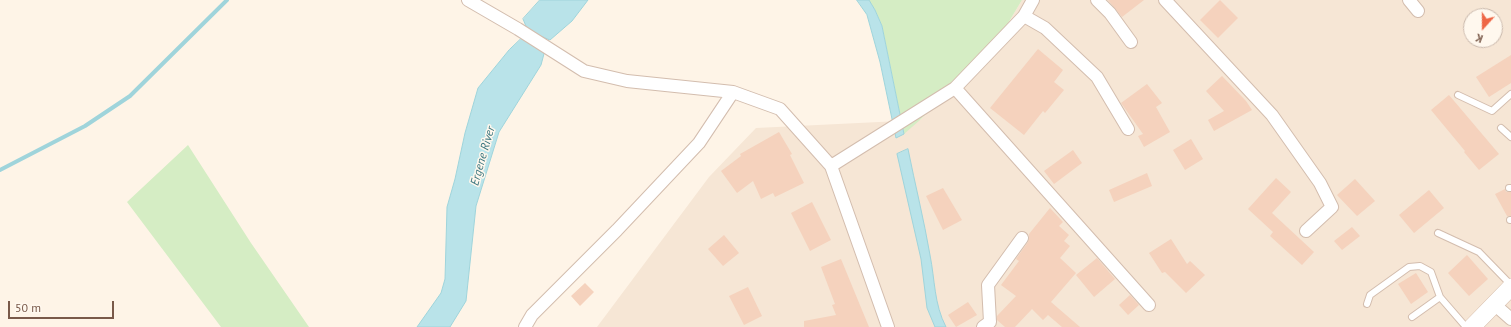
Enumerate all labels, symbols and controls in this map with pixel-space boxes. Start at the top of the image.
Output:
north arrow [1463,8,1503,48]
text: K [1473,31,1485,46]
water label: Ergene River [468,125,498,187]
scale bar [10,293,116,319]
text: 50 m [15,300,41,315]

